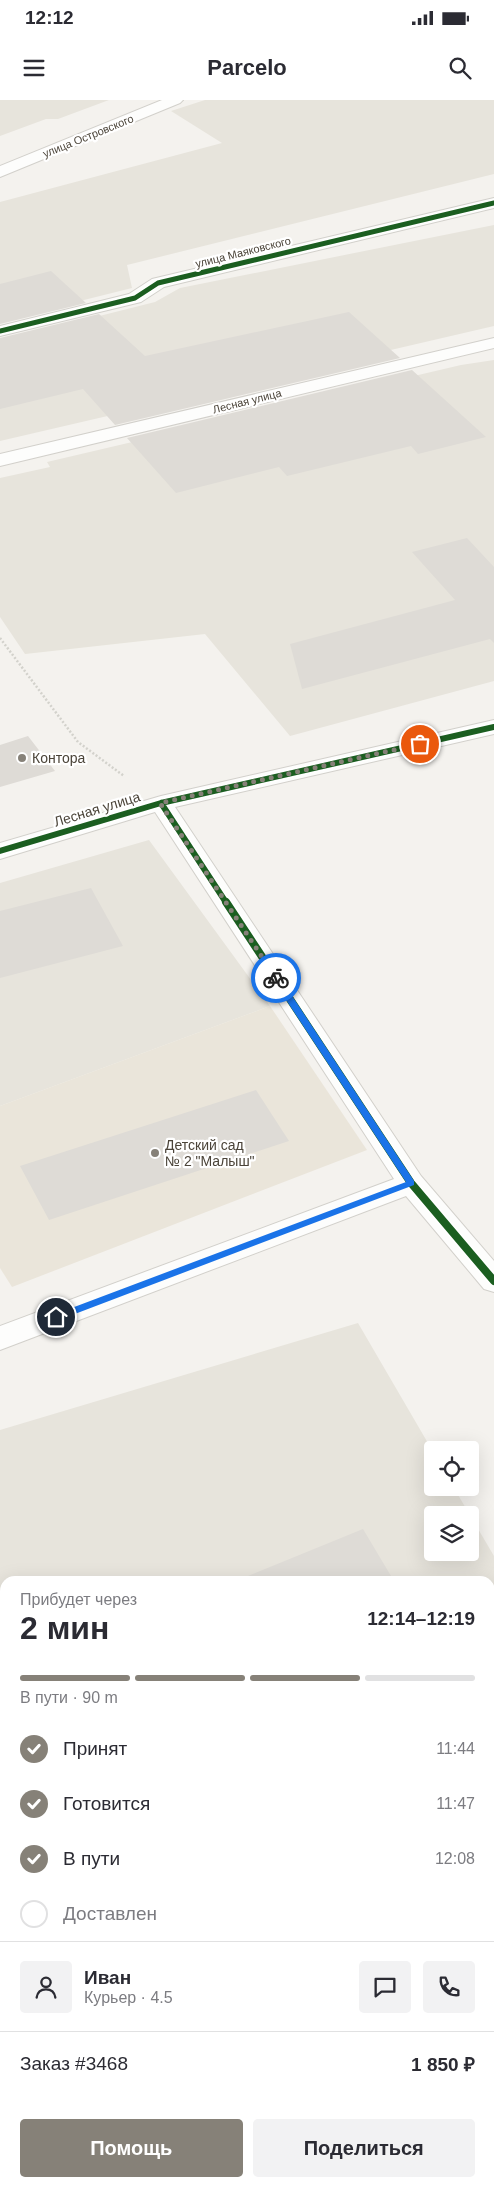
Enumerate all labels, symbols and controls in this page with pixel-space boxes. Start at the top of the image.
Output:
text: 12:12 [25,7,74,28]
icon: menu [20,54,48,82]
icon: search [446,54,474,82]
text: Parcelo [207,55,287,80]
street label: улица Островского [41,112,135,160]
street label: улица Маяковского [194,234,292,270]
street label: Лесная улица [211,386,283,415]
pin [399,723,441,765]
icon: bag [406,730,434,758]
place label: Контора [32,750,86,766]
marker: Контора [16,752,28,764]
street label: Лесная улица [52,788,142,830]
courier [251,953,301,1003]
icon: bike [262,964,290,992]
place label: Детский сад № 2 "Малыш" [165,1137,255,1169]
marker: Детский сад № 2 "Малыш" [149,1147,161,1159]
pin [35,1296,77,1338]
icon: home [42,1303,70,1331]
map controls [424,1441,479,1561]
button: locate [424,1441,479,1496]
button: layers [424,1506,479,1561]
text: Прибудет через [20,1591,137,1608]
text: 12:14–12:19 [367,1608,475,1629]
text: 2 мин [20,1610,109,1646]
text: В пути · 90 m [20,1689,118,1706]
icon: check [20,1735,48,1763]
text: Принят [63,1738,127,1759]
text: 11:44 [436,1740,475,1757]
icon: check [20,1790,48,1818]
text: Готовится [63,1793,150,1814]
text: 11:47 [436,1795,475,1812]
icon: check [20,1845,48,1873]
text: В пути [63,1848,120,1869]
text: 12:08 [435,1850,475,1867]
text: Доставлен [63,1903,157,1924]
button: person [20,1961,72,2013]
button: chat [359,1961,411,2013]
button: phone [423,1961,475,2013]
text: Иван [84,1967,131,1988]
text: Курьер · 4.5 [84,1989,173,2006]
text: Заказ #3468 [20,2053,128,2074]
text: 1 850 ₽ [411,2054,475,2075]
button: Помощь [20,2119,243,2177]
button: Поделиться [253,2119,475,2177]

